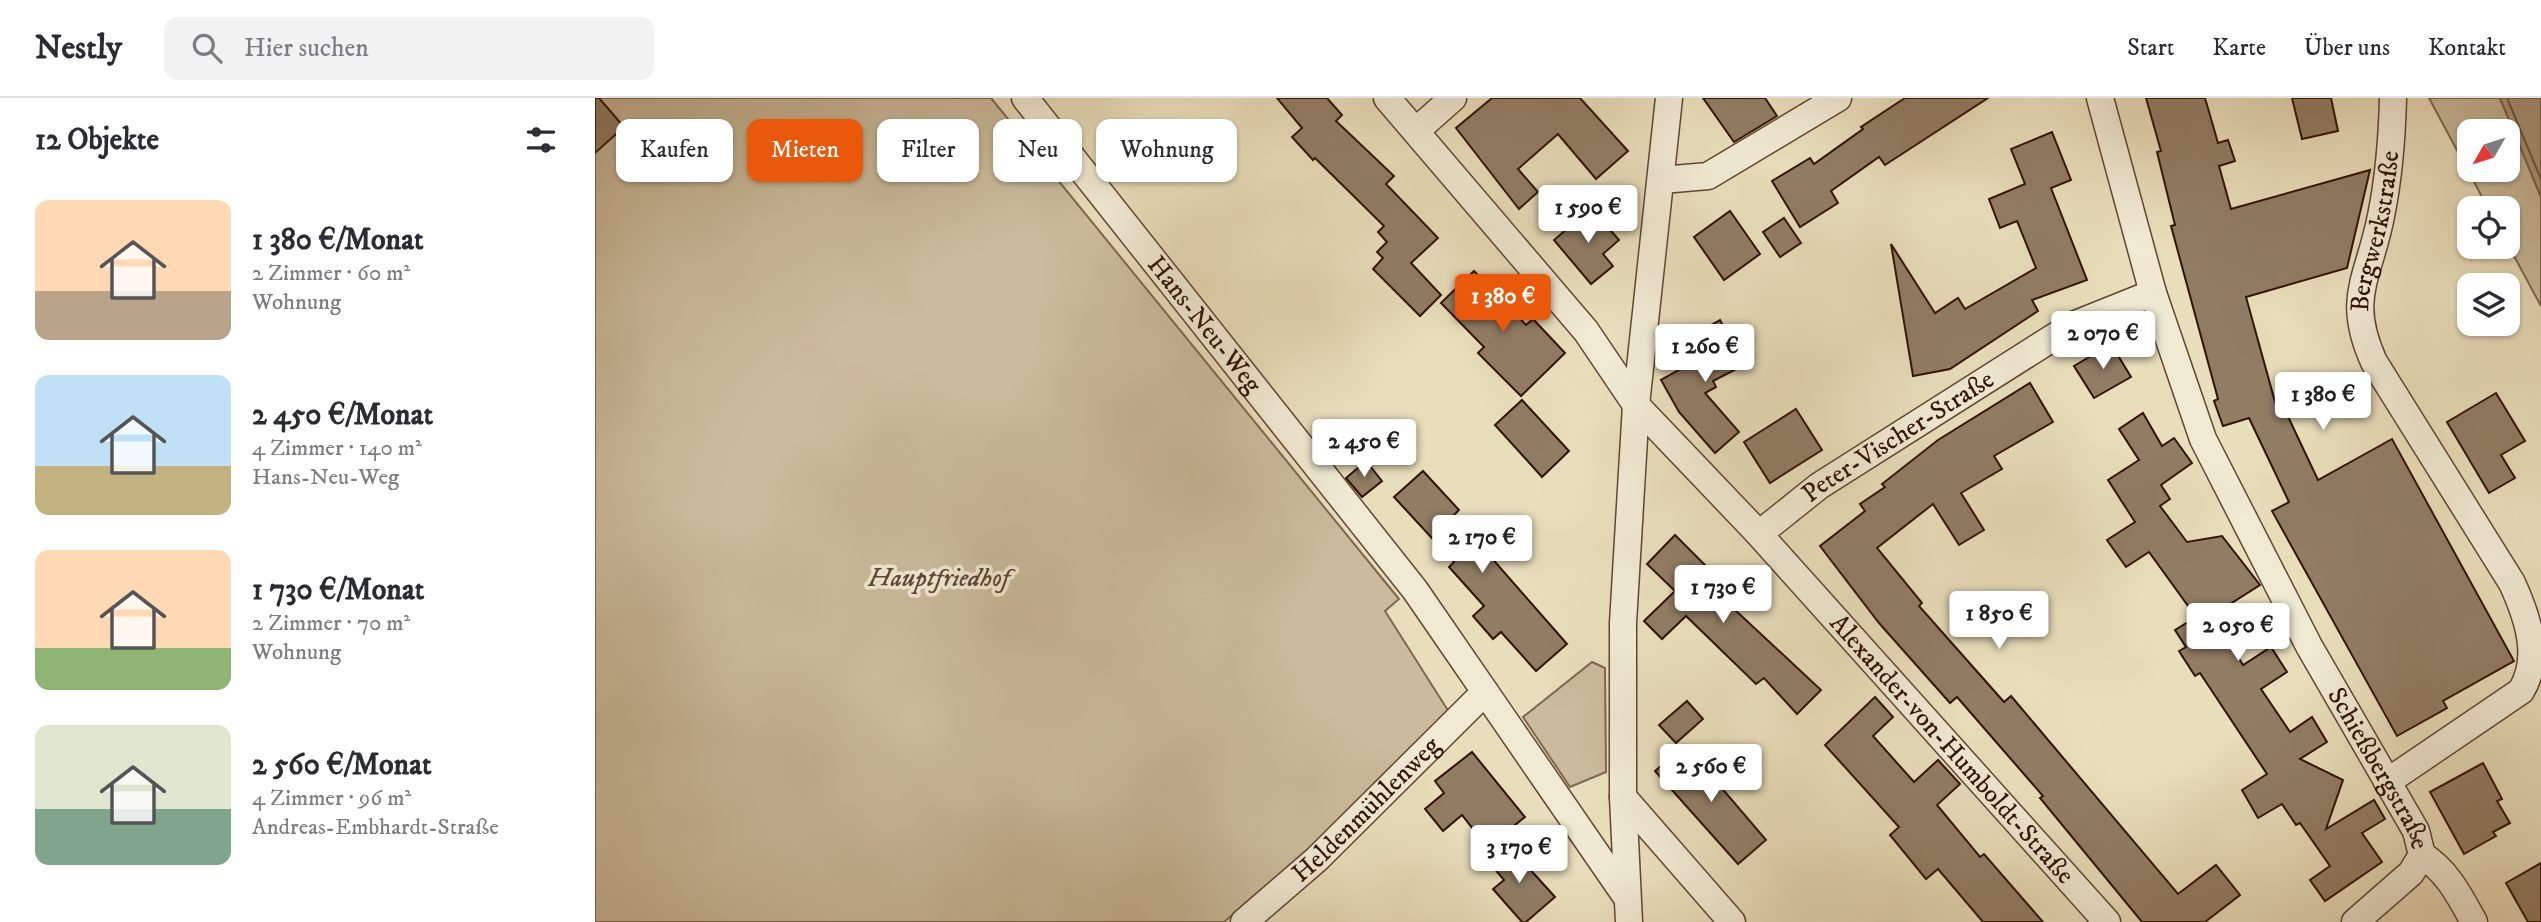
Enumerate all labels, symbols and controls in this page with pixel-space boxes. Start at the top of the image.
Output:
search box [164,17,654,80]
text: Nestly [35,28,122,69]
icon: search [188,29,226,67]
text: Hier suchen [244,32,369,65]
text: Start [2127,33,2174,63]
text: Karte [2212,33,2266,63]
text: Über uns [2304,33,2390,63]
text: Kontakt [2428,33,2506,63]
chip: Kaufen [616,119,733,182]
chip: Mieten [747,119,863,182]
chip: Filter [877,119,979,182]
chip: Neu [993,119,1082,182]
chip: Wohnung [1096,119,1237,182]
north arrow [2457,119,2520,182]
map controls [2457,119,2520,336]
icon: filters [522,121,560,159]
text: 12 Objekte [35,122,159,159]
street label: Bergwerkstraße [2343,149,2407,312]
pin: 1 590 € [1523,186,1653,245]
text: 1 590 € [1554,193,1622,222]
button: locate [2457,196,2520,259]
text: 1 380 €/Monat [252,222,424,259]
icon: home [91,228,175,312]
street label: Hans-Neu-Weg [1140,249,1269,400]
text: 2 Zimmer · 60 m² [252,259,410,288]
button: layers [2457,273,2520,336]
pin: 1 380 € [1438,274,1568,334]
text: 1 380 € [1471,282,1535,311]
text: Wohnung [252,288,341,317]
pin: 2 070 € [2038,312,2168,371]
text: 2 070 € [2067,319,2139,348]
pin: 1 260 € [1640,324,1770,384]
text: 1 260 € [1671,332,1739,361]
street label: Peter-Vischer-Straße [1795,363,2000,510]
pin: 1 380 € [2258,372,2388,432]
text: 1 380 € [2291,380,2355,409]
text: 2 450 €/Monat [252,397,433,434]
icon: home [91,403,175,487]
pin: 2 450 € [1299,420,1429,479]
text: 2 450 € [1328,427,1400,456]
text: 4 Zimmer · 140 m² [252,434,422,463]
text: Hans-Neu-Weg [252,463,399,492]
pin: 2 170 € [1417,516,1547,575]
text: 2 170 € [1448,523,1516,552]
park label: Hauptfriedhof [867,562,1017,595]
pin: 1 730 € [1658,566,1788,625]
text: 1 730 €/Monat [252,572,424,609]
text: 1 730 € [1691,573,1755,602]
icon: home [91,578,175,662]
pin: 1 850 € [1934,592,2064,651]
text: 1 850 € [1965,599,2033,628]
pin: 2 050 € [2173,603,2303,663]
street label: Alexander-von-Humboldt-Straße [1822,607,2082,891]
text: 2 Zimmer · 70 m² [252,609,410,638]
text: 2 050 € [2203,611,2273,640]
text: Wohnung [252,638,341,667]
street label: Schießbergstraße [2320,681,2436,852]
street label: Heldenmühlenweg [1285,729,1447,890]
pin: 2 560 € [1646,744,1776,804]
text: 2 560 €/Monat [252,747,432,784]
text: 2 560 € [1676,752,1746,781]
icon: home [91,753,175,837]
text: 4 Zimmer · 96 m² [252,784,411,813]
text: Andreas-Embhardt-Straße [252,813,499,842]
pin: 3 170 € [1454,826,1584,885]
text: 3 170 € [1487,833,1551,862]

